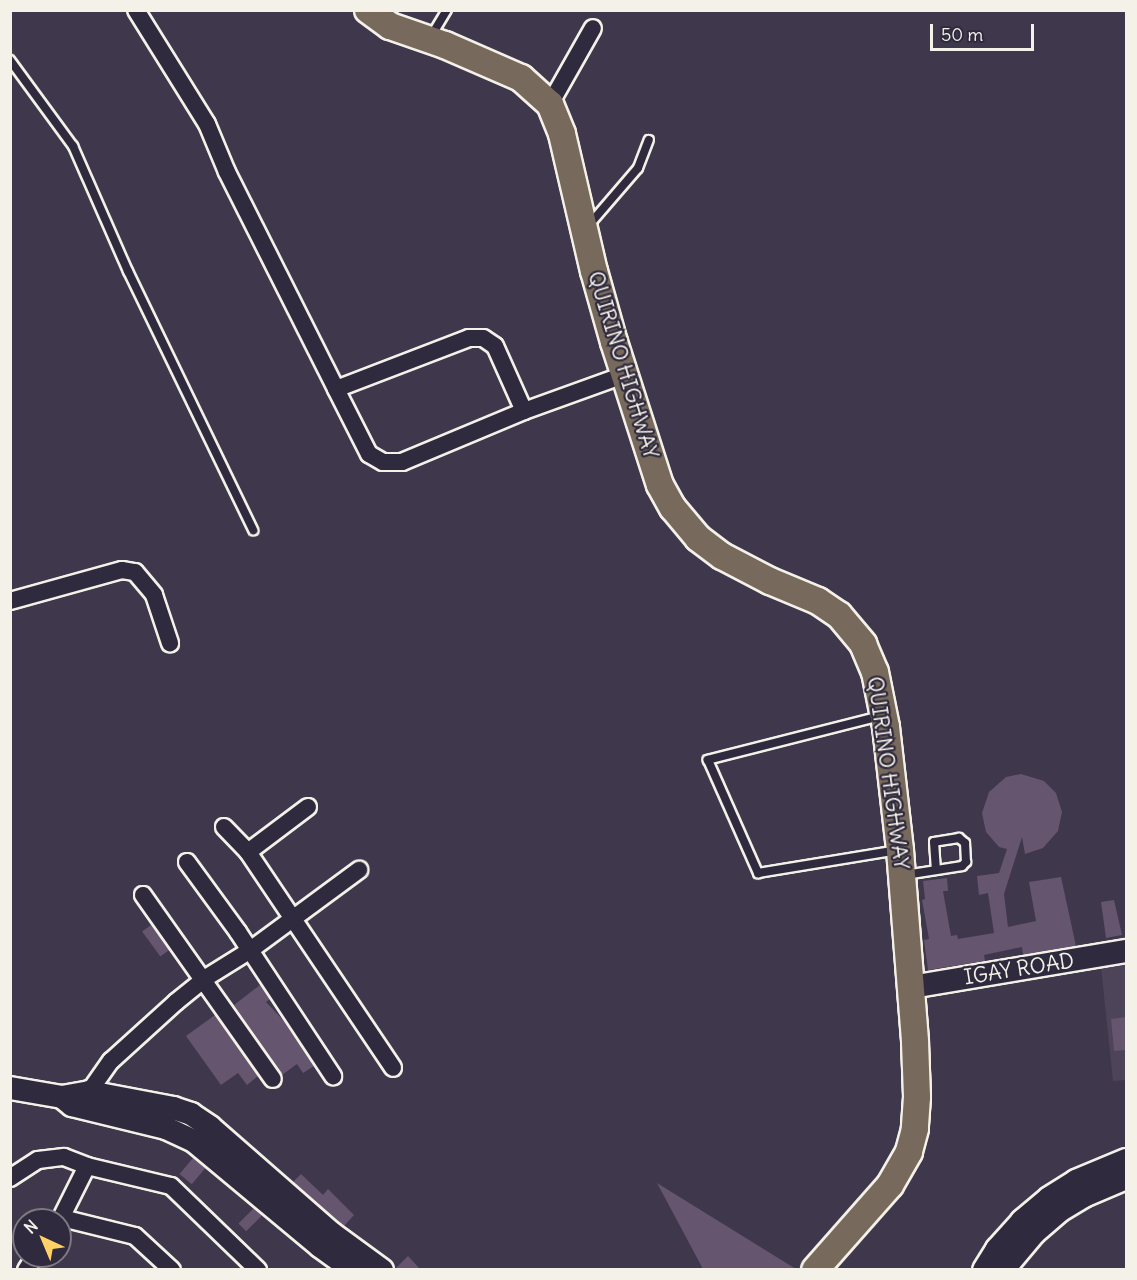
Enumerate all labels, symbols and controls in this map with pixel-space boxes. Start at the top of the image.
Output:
scale bar [933,12,1036,50]
text: 50 m [941,23,983,46]
street label: QUIRINO HIGHWAY [583,268,663,462]
street label: QUIRINO HIGHWAY [862,675,914,871]
street label: IGAY ROAD [962,948,1076,990]
north arrow [12,1208,72,1268]
text: N [20,1215,42,1238]

